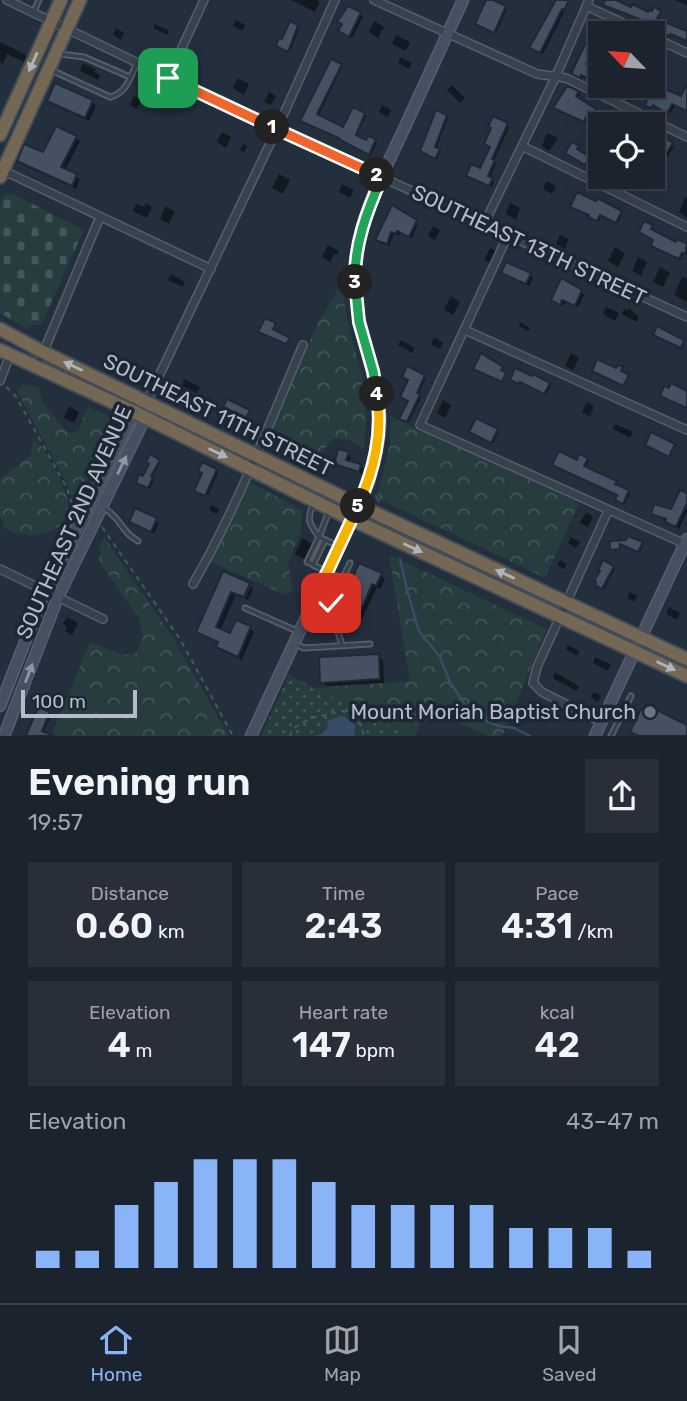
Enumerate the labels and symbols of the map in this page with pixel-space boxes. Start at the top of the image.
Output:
north arrow [588,21,665,98]
pin [138,48,198,108]
one-way arrow [27,52,39,72]
pin: 1 [254,110,290,144]
pin: 2 [360,158,394,192]
street label: SOUTHEAST 13TH STREET [408,179,650,310]
pin: 3 [338,264,372,300]
street label: SOUTHEAST 11TH STREET [99,348,337,481]
one-way arrow [63,361,83,372]
pin: 4 [360,376,394,412]
street label: SOUTHEAST 2ND AVENUE [11,401,136,642]
one-way arrow [208,448,228,459]
one-way arrow [117,455,128,476]
pin: 5 [340,489,376,524]
one-way arrow [403,542,423,554]
one-way arrow [495,568,515,579]
pin [301,573,361,633]
one-way arrow [656,660,676,672]
one-way arrow [24,662,35,683]
scale bar [21,687,136,719]
place label: Mount Moriah Baptist Church [350,699,636,724]
marker: Mount Moriah Baptist Church [642,704,658,720]

